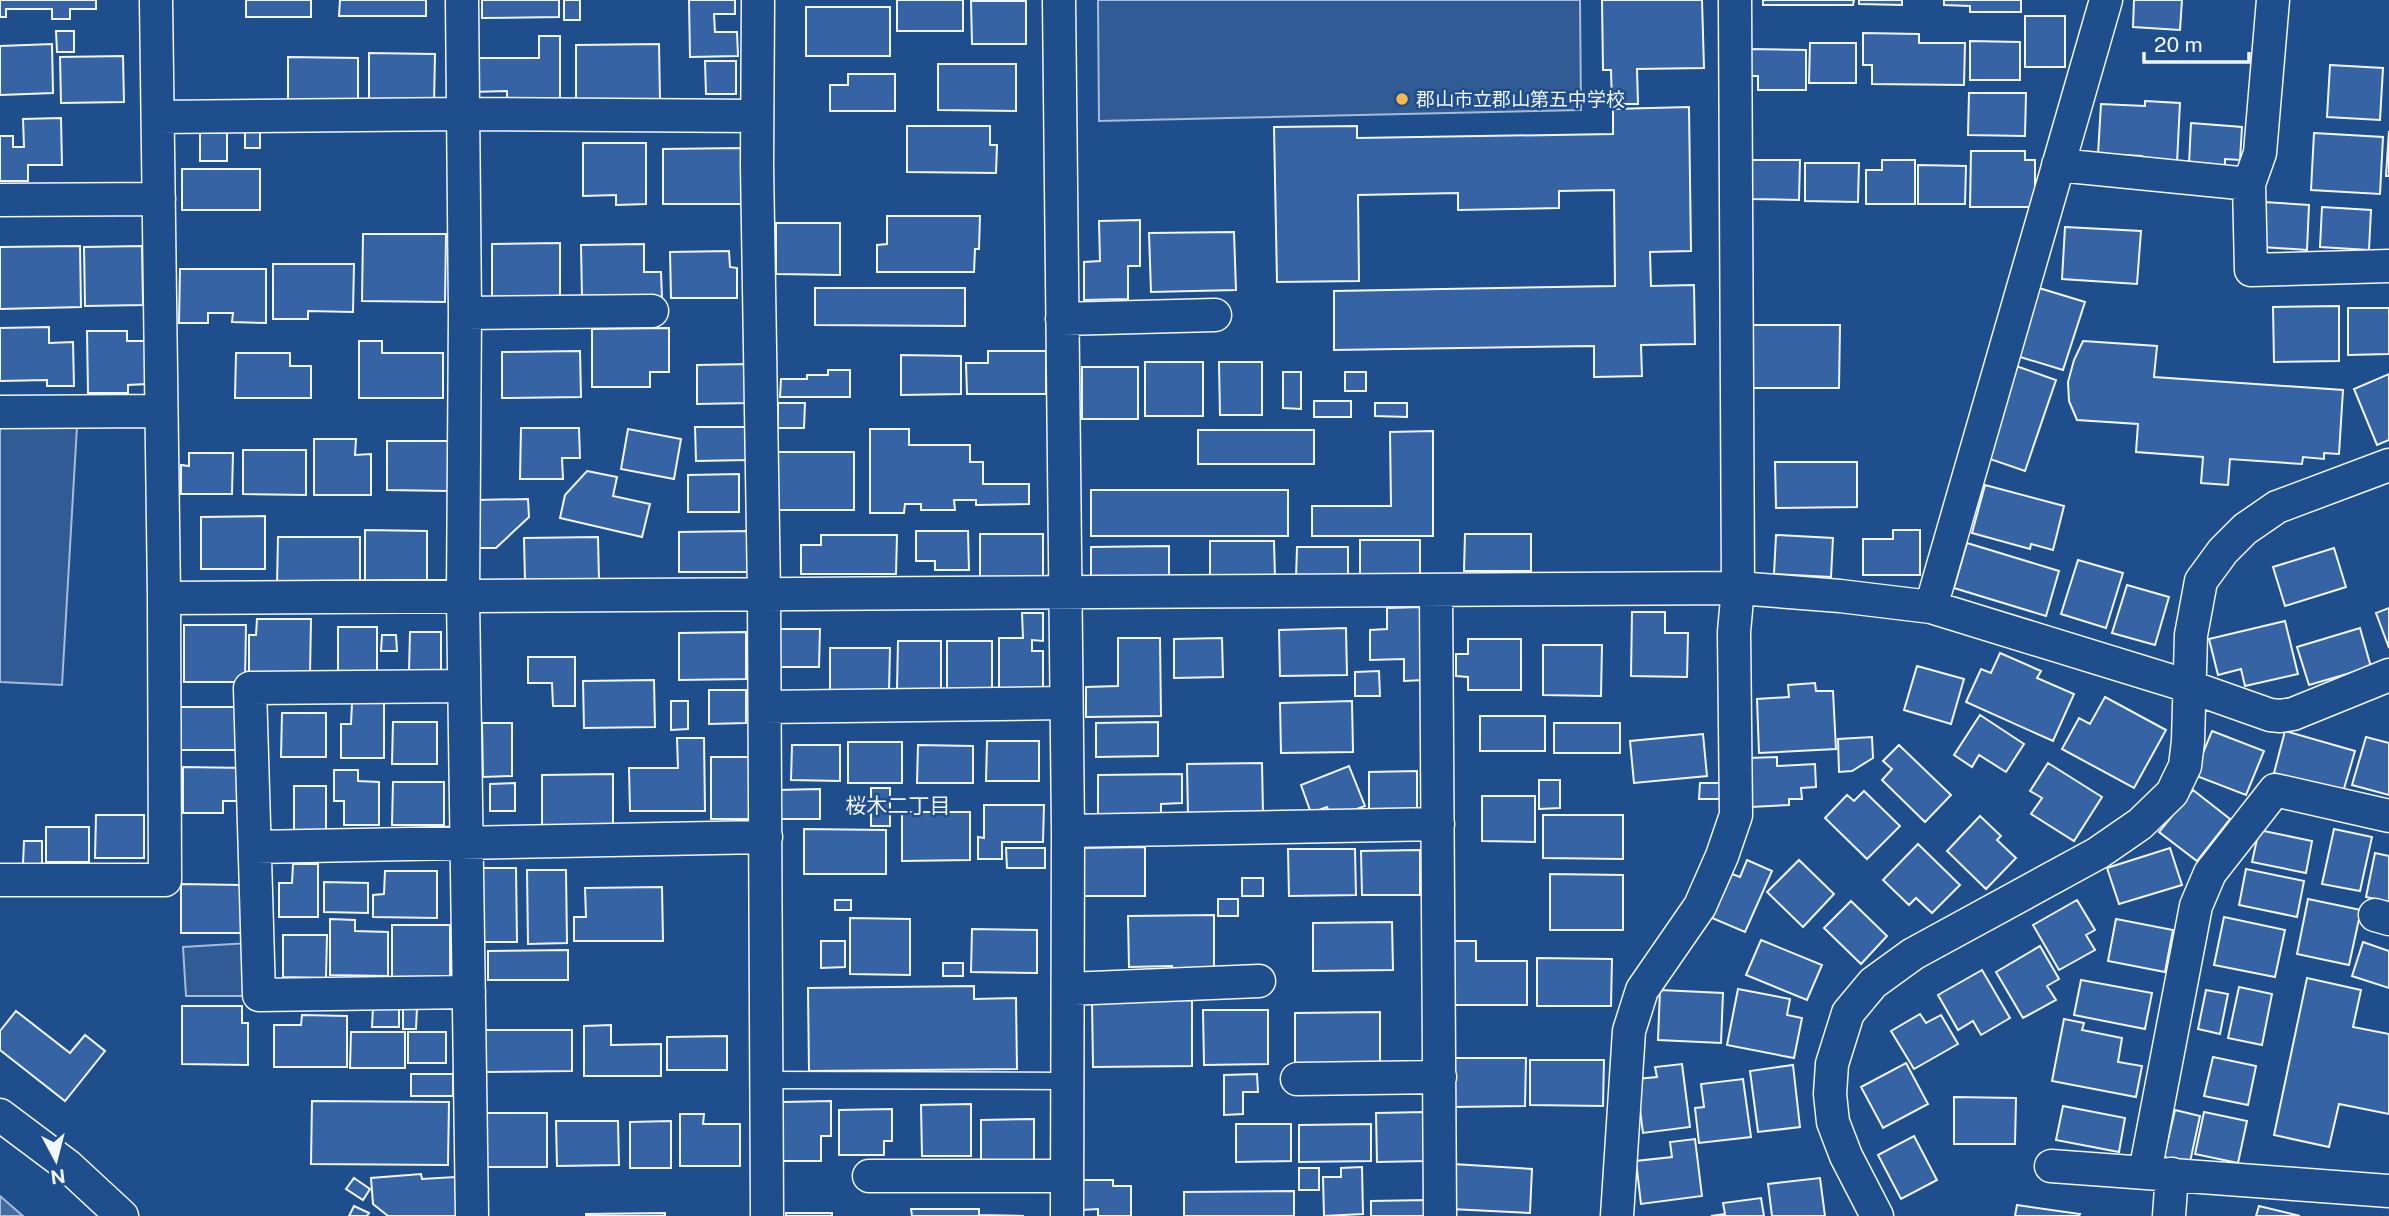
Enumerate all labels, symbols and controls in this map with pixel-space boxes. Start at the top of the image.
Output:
scale bar [2144,21,2249,65]
text: 20 m [2154,32,2203,57]
place label: 郡山市立郡山第五中学校 [1416,88,1625,110]
marker: 郡山市立郡山第五中学校 [1394,91,1410,107]
district label: 桜木二丁目 [846,793,951,818]
north arrow [21,1125,91,1195]
text: N [49,1165,67,1189]

